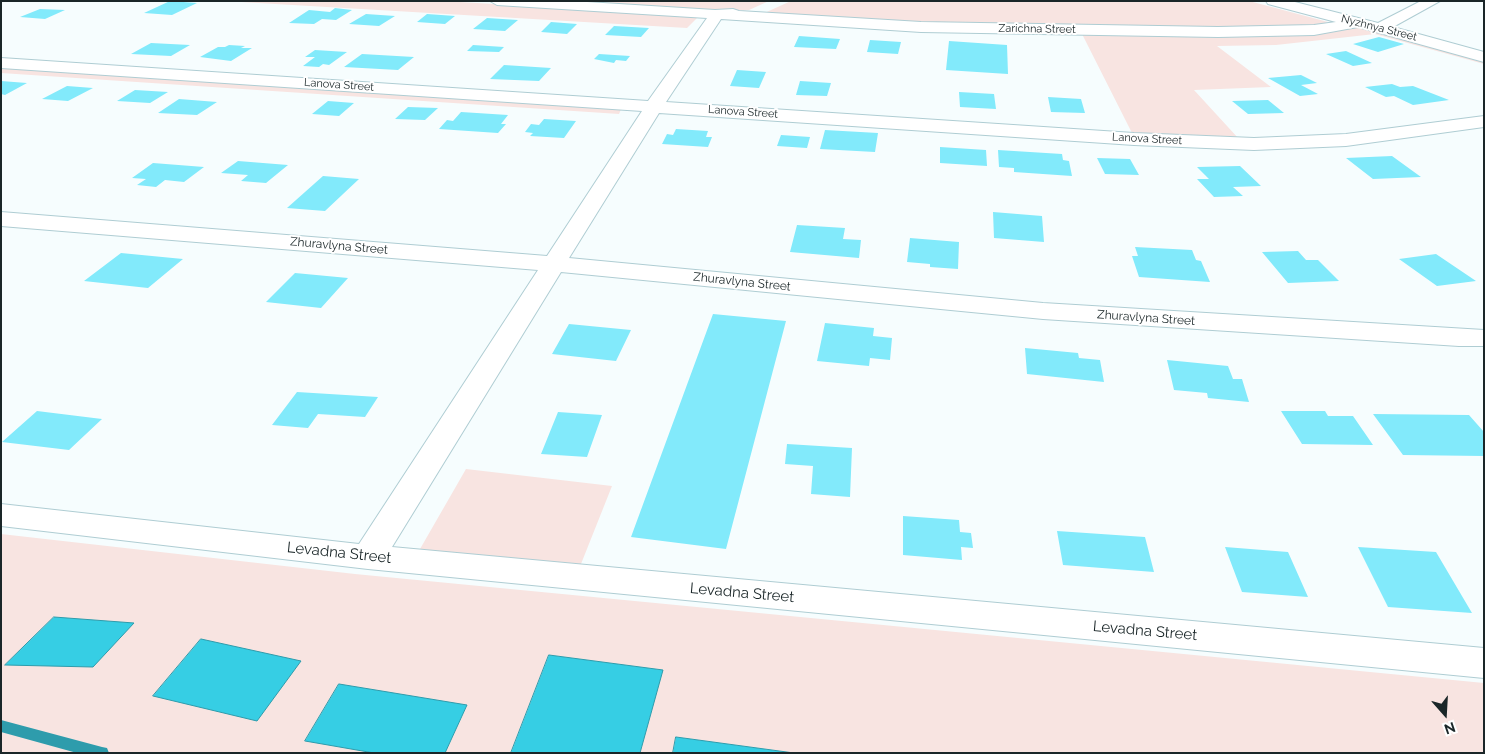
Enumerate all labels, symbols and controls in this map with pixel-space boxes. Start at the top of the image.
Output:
street label: Nyzhnya Street [1340,12,1418,44]
street label: Zarichna Street [998,22,1076,36]
street label: Lanova Street [304,76,374,94]
street label: Lanova Street [708,103,778,121]
street label: Lanova Street [1112,131,1182,147]
street label: Zhuravlyna Street [290,235,388,257]
street label: Zhuravlyna Street [692,270,792,294]
street label: Zhuravlyna Street [1097,307,1195,329]
street label: Levadna Street [286,539,392,567]
street label: Levadna Street [689,579,795,607]
street label: Levadna Street [1092,617,1198,645]
north arrow [1420,689,1470,739]
text: N [1442,719,1458,737]

